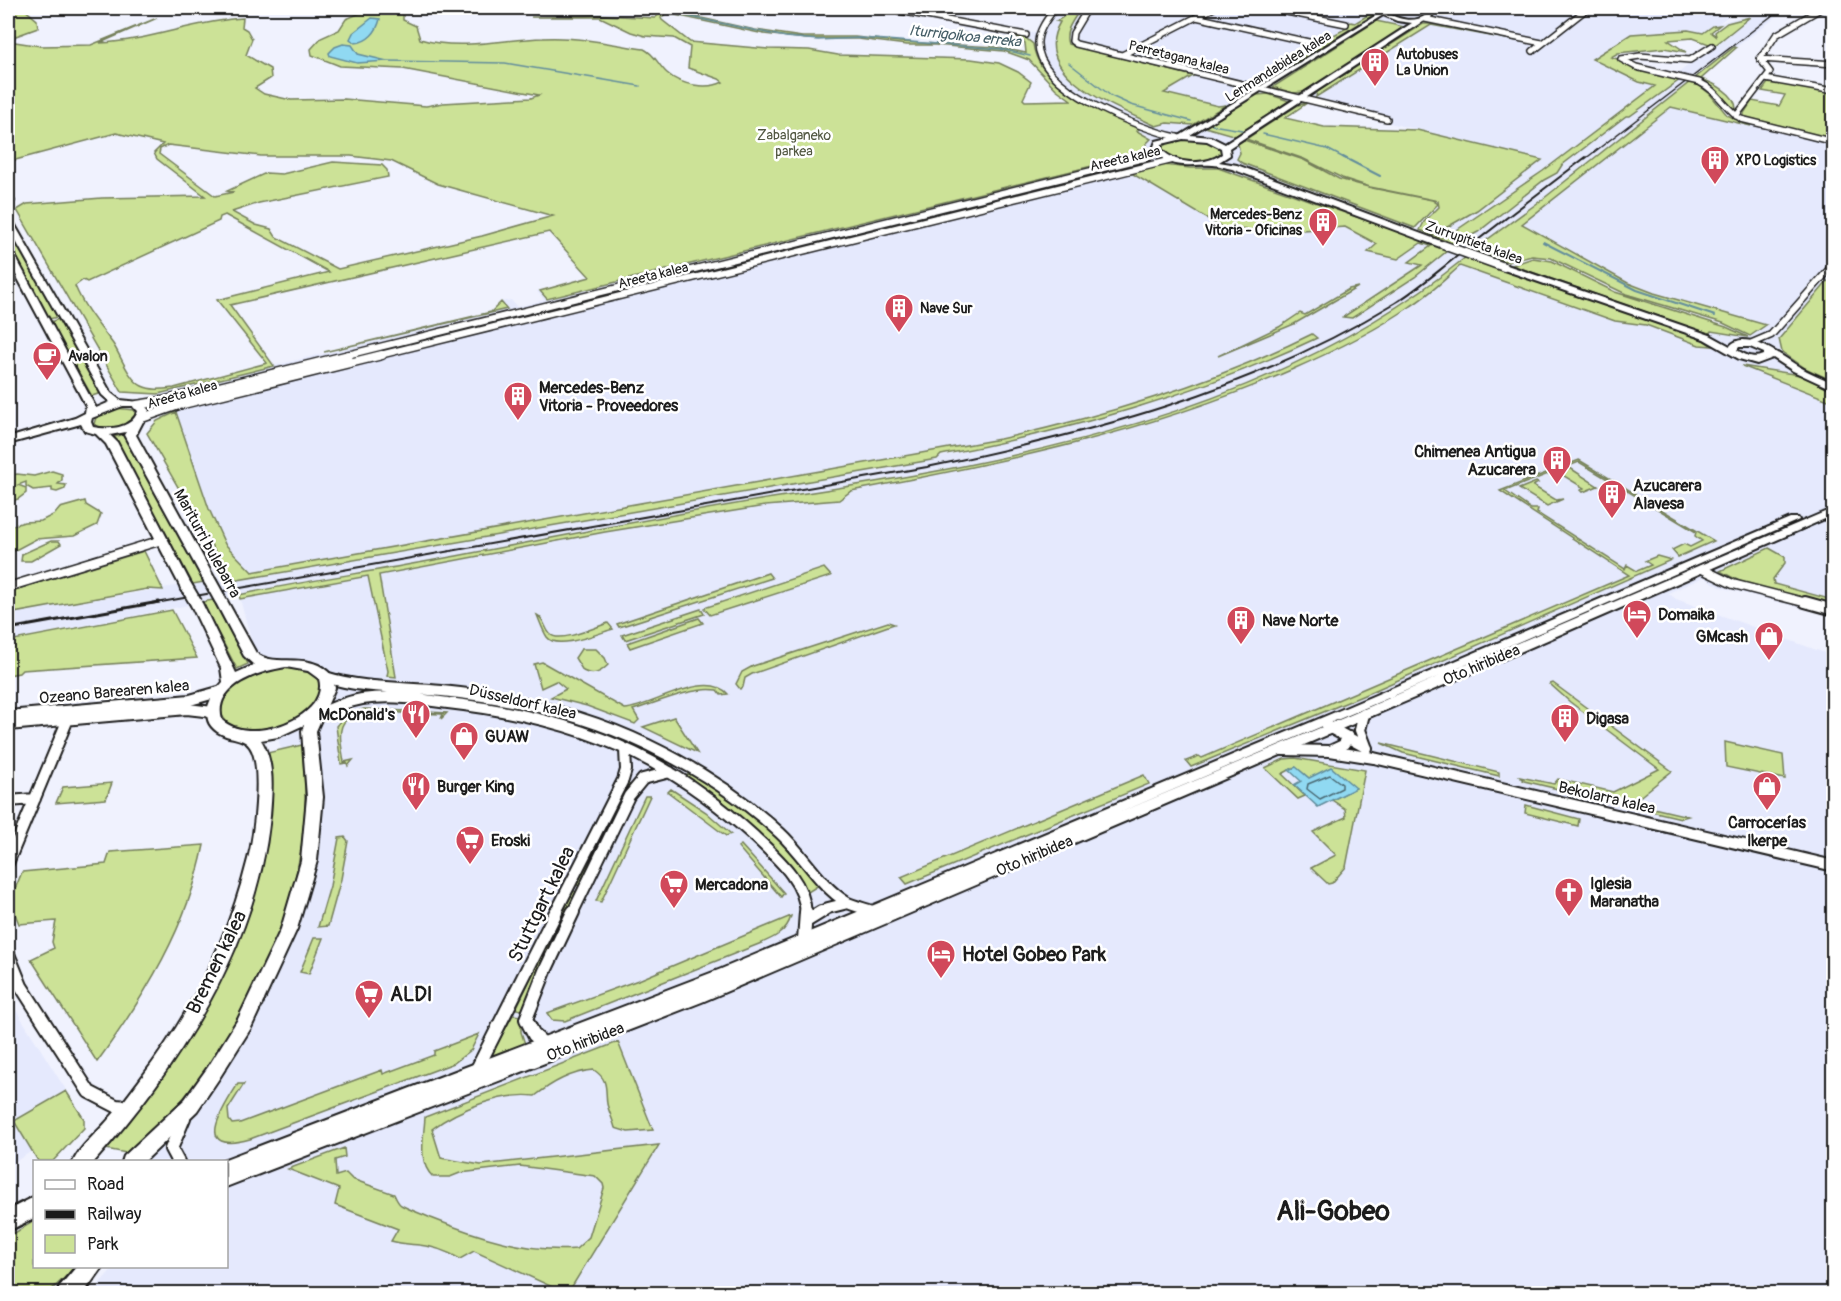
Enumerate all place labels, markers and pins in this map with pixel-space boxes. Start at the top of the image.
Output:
building icon: Autobuses La Union [1359,46,1391,88]
place label: Autobuses La Union [1396,46,1459,79]
building icon: XPO Logistics [1699,144,1731,186]
place label: XPO Logistics [1736,152,1817,169]
place label: Mercedes-Benz Vitoria - Oficinas [1205,206,1303,239]
building icon: Mercedes-Benz Vitoria - Oficinas [1307,206,1339,248]
building icon: Nave Sur [883,292,915,334]
place label: Nave Sur [920,300,973,317]
cafe icon: Avalon [31,340,63,382]
place label: Avalon [68,348,108,365]
place label: Mercedes-Benz Vitoria - Proveedores [539,378,679,416]
building icon: Mercedes-Benz Vitoria - Proveedores [502,380,534,422]
place label: Chimenea Antigua Azucarera [1414,442,1537,480]
building icon: Chimenea Antigua Azucarera [1541,444,1573,486]
place label: Azucarera Alavesa [1633,476,1702,514]
building icon: Azucarera Alavesa [1596,478,1628,520]
hotel icon: Domaika [1621,598,1653,640]
building icon: Nave Norte [1225,604,1257,646]
place label: Domaika [1658,605,1715,625]
place label: Nave Norte [1262,611,1339,631]
shop icon: GMcash [1753,620,1785,662]
place label: GMcash [1696,627,1748,647]
restaurant icon: McDonald's [400,698,432,740]
building icon: Digasa [1549,702,1581,744]
place label: McDonald's [318,705,396,725]
place label: Digasa [1586,709,1630,729]
shop icon: GUAW [448,720,480,762]
place label: GUAW [485,727,530,747]
restaurant icon: Burger King [400,770,432,812]
shop icon: Carrocerías Ikerpe [1751,770,1783,812]
place label: Burger King [437,777,514,797]
place label: Carrocerías Ikerpe [1728,813,1807,851]
supermarket icon: Eroski [454,824,486,866]
place label: Eroski [491,831,530,851]
supermarket icon: Mercadona [658,868,690,910]
place label: Iglesia Maranatha [1590,874,1660,912]
place label: Mercadona [695,875,769,895]
church icon: Iglesia Maranatha [1553,876,1585,918]
hotel icon: Hotel Gobeo Park [925,938,957,980]
place label: Hotel Gobeo Park [962,942,1107,967]
supermarket icon: ALDI [353,978,385,1020]
place label: ALDI [390,982,432,1007]

